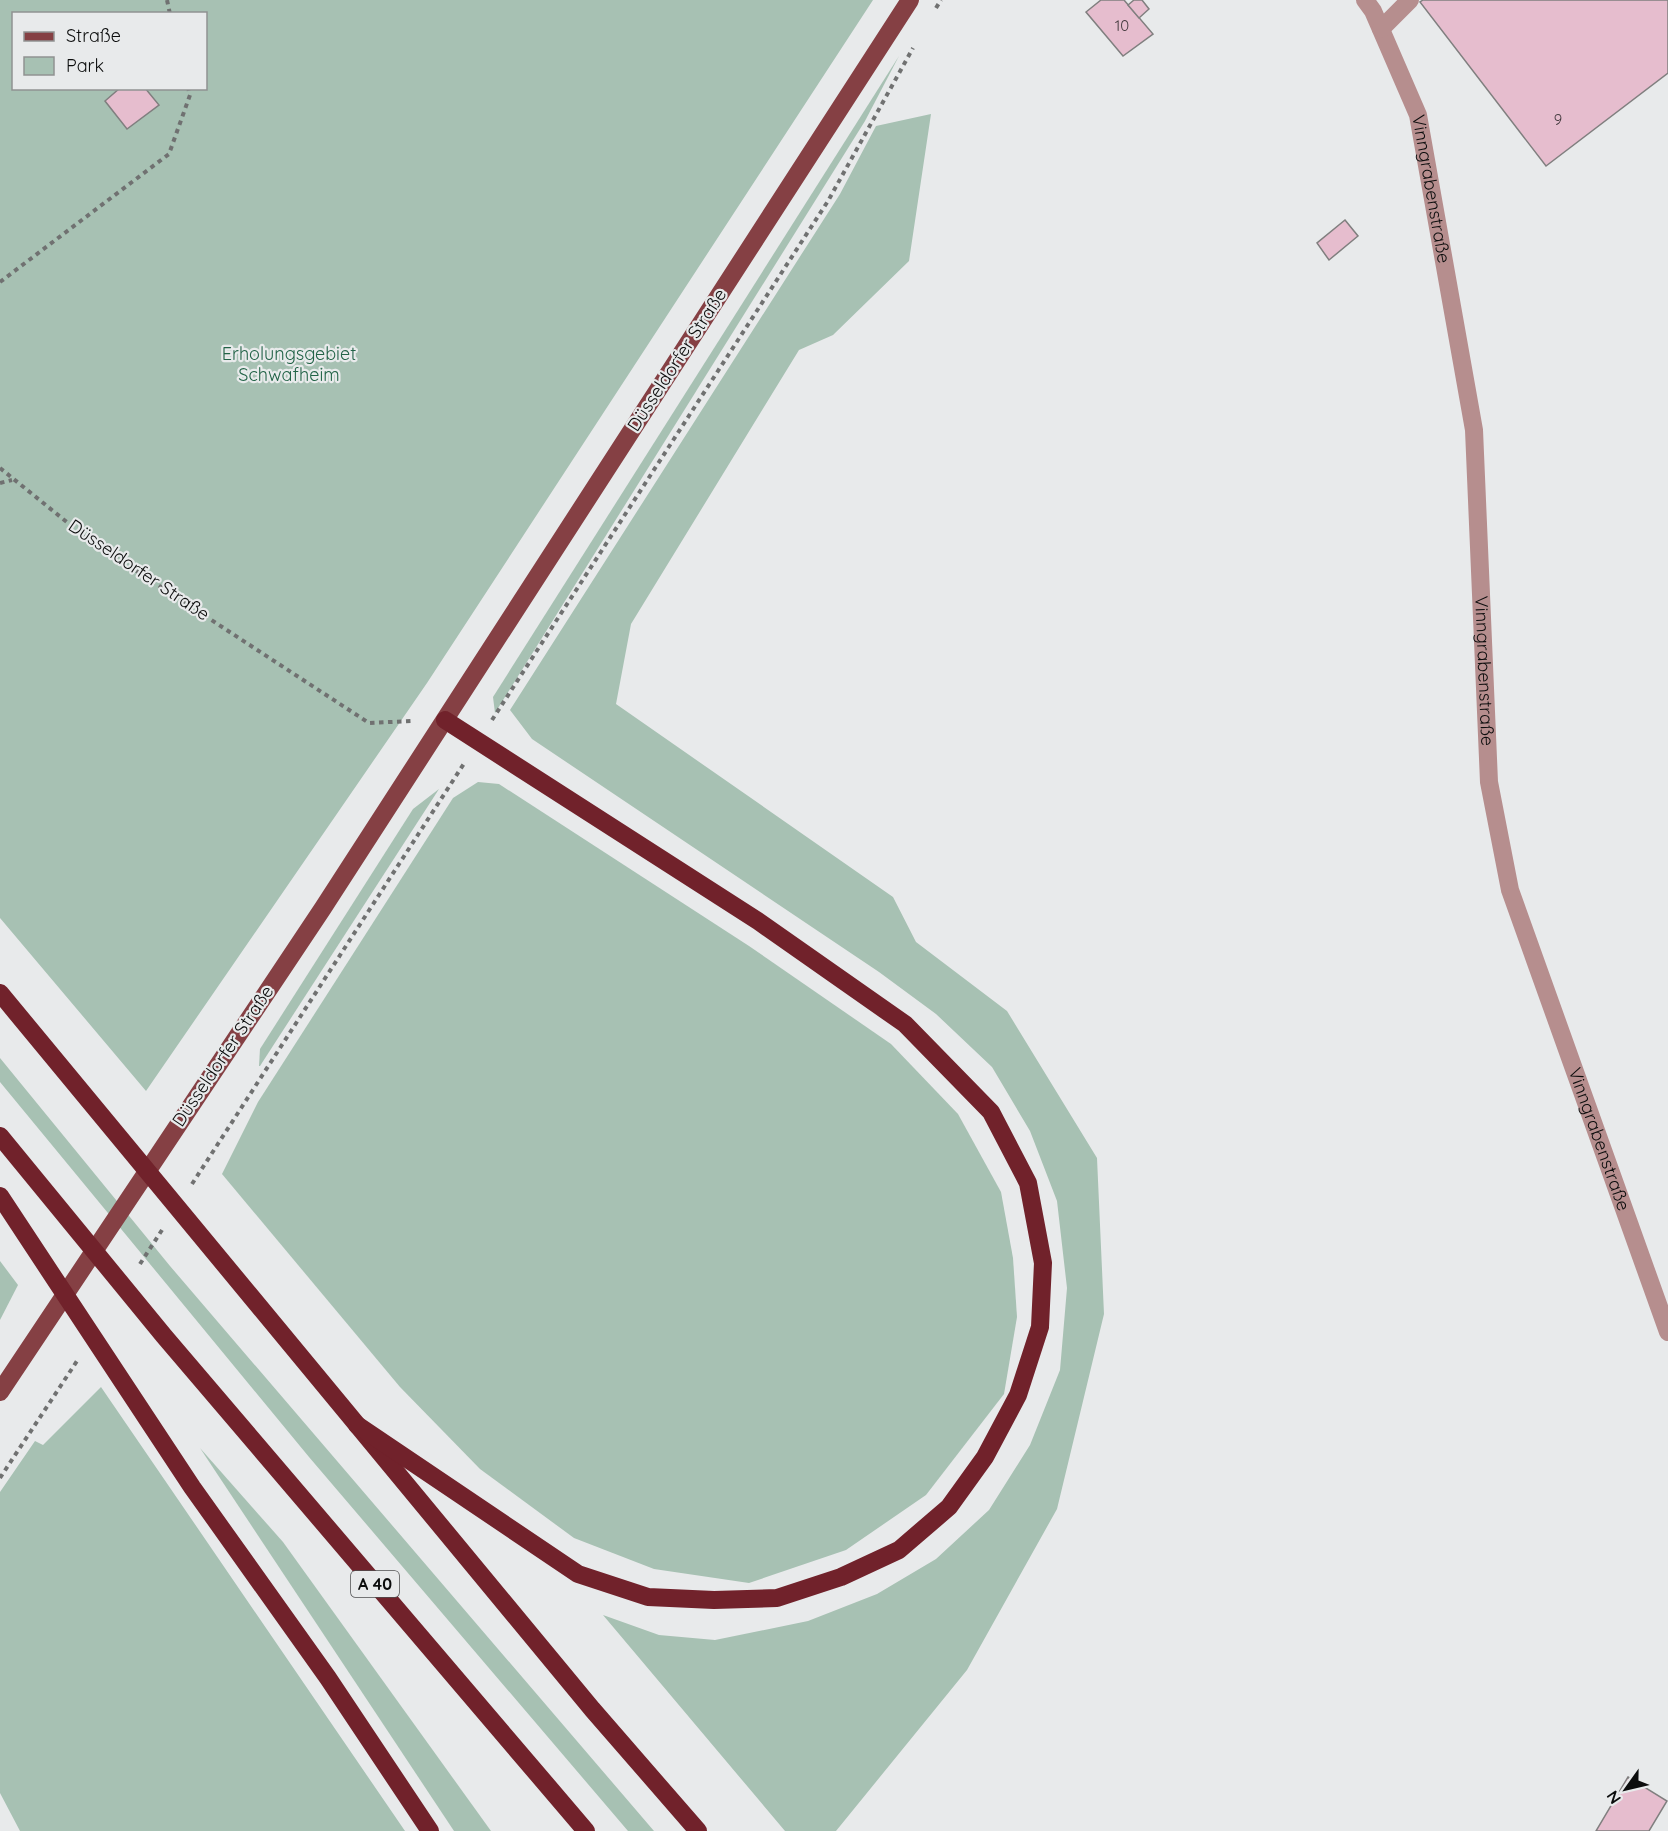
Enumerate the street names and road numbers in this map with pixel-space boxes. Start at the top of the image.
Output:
street label: Vinngrabenstraße [1407,113,1456,265]
street label: Düsseldorfer Straße [622,284,731,435]
street label: Düsseldorfer Straße [64,514,214,625]
street label: Vinngrabenstraße [1470,595,1499,746]
street label: Düsseldorfer Straße [167,981,278,1131]
street label: Vinngrabenstraße [1563,1065,1636,1214]
road number: A 40 [351,1571,399,1597]

